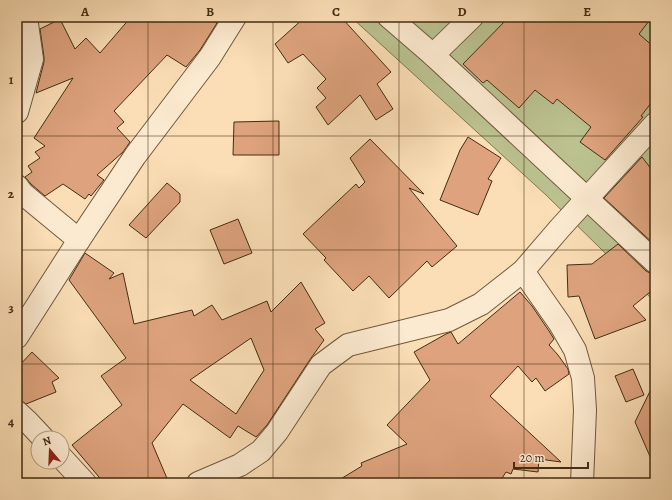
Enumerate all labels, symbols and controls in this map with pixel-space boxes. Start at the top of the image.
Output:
text: A [80,3,90,20]
text: B [206,3,214,20]
text: C [332,3,340,20]
text: D [457,3,467,20]
text: E [583,3,591,20]
text: 1 [9,71,14,88]
text: 2 [8,185,15,202]
text: 3 [8,299,14,316]
text: 4 [8,413,14,430]
north arrow [30,430,70,470]
text: N [41,433,53,449]
scale bar [514,444,588,470]
text: 20 m [520,450,544,466]

